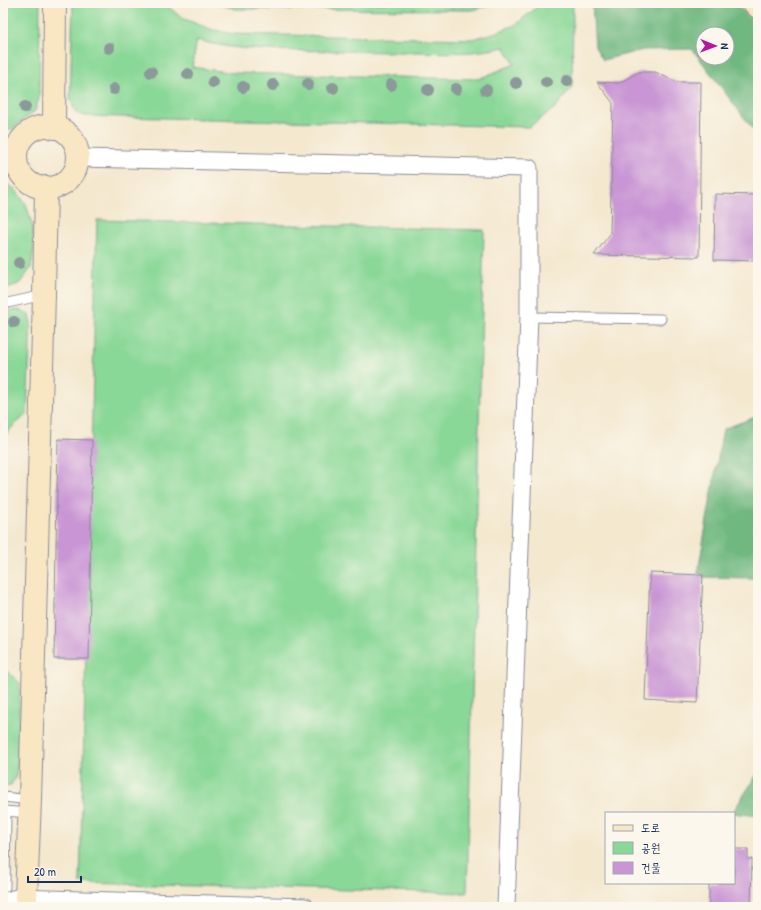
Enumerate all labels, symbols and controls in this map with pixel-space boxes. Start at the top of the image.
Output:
north arrow [695,26,735,66]
text: N [718,43,732,49]
legend [605,812,735,884]
text: 도로 [641,819,660,836]
text: 공원 [641,839,660,856]
scale bar [28,858,81,884]
text: 건물 [641,859,661,876]
text: 20 m [34,863,56,880]

